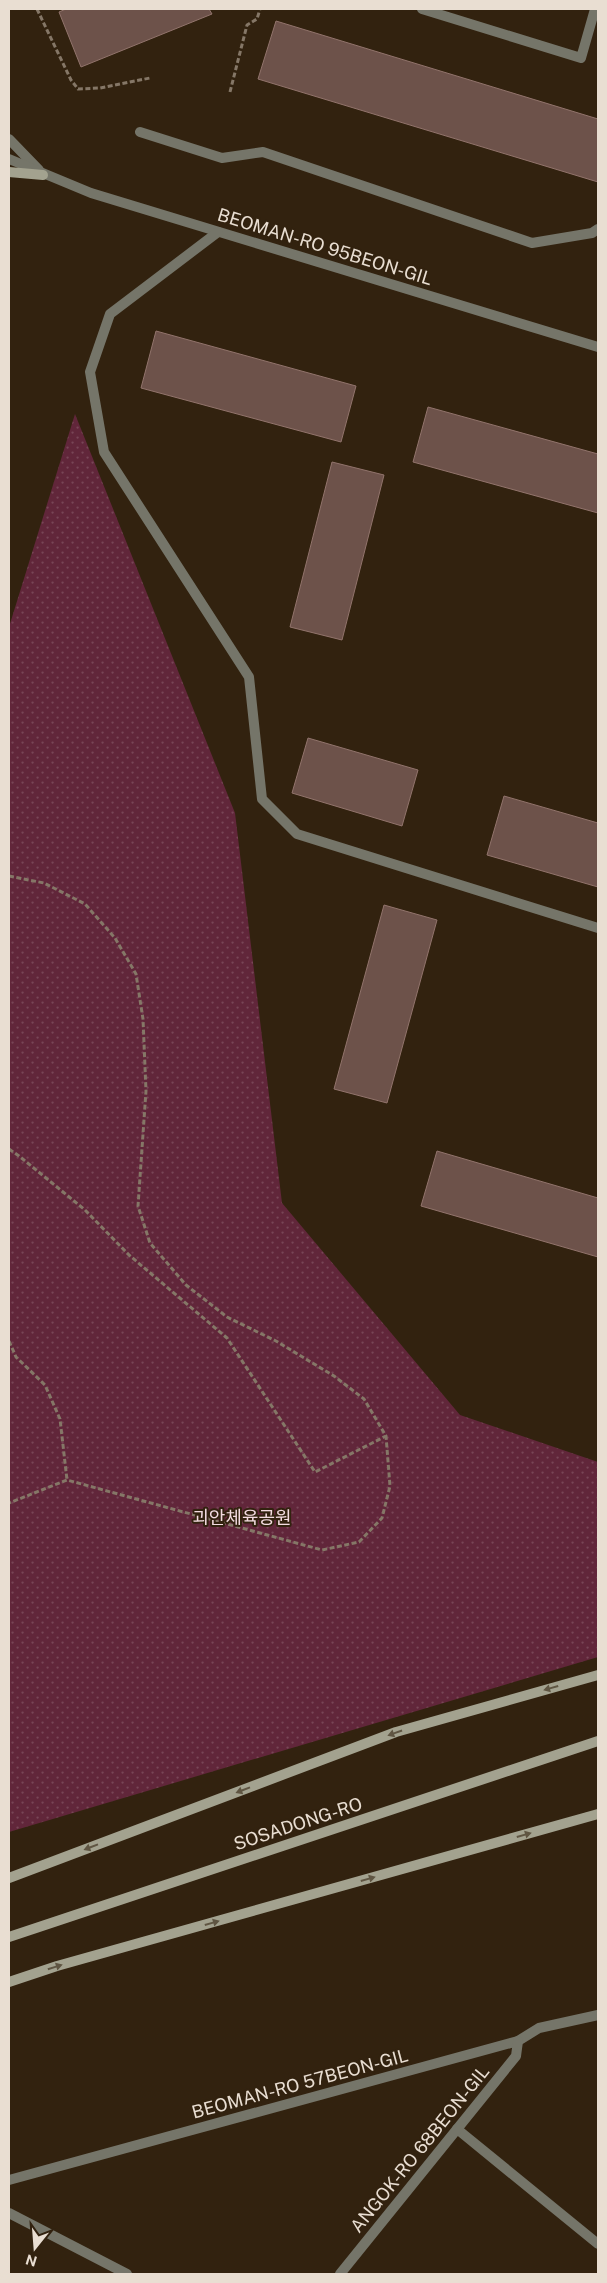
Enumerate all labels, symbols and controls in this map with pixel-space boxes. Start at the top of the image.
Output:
street label: BEOMAN-RO 95BEON-GIL [215,204,435,289]
park label: 괴안체육공원 [192,1507,292,1528]
one-way arrow [544,1685,559,1693]
one-way arrow [387,1729,402,1737]
one-way arrow [235,1786,250,1794]
street label: SOSADONG-RO [231,1793,365,1854]
one-way arrow [517,1830,532,1838]
one-way arrow [83,1843,98,1851]
one-way arrow [361,1874,376,1882]
one-way arrow [204,1918,219,1926]
one-way arrow [48,1963,63,1970]
street label: BEOMAN-RO 57BEON-GIL [189,2044,410,2123]
street label: ANGOK-RO 68BEON-GIL [346,2061,493,2236]
north arrow [10,2223,60,2273]
text: N [24,2251,39,2270]

